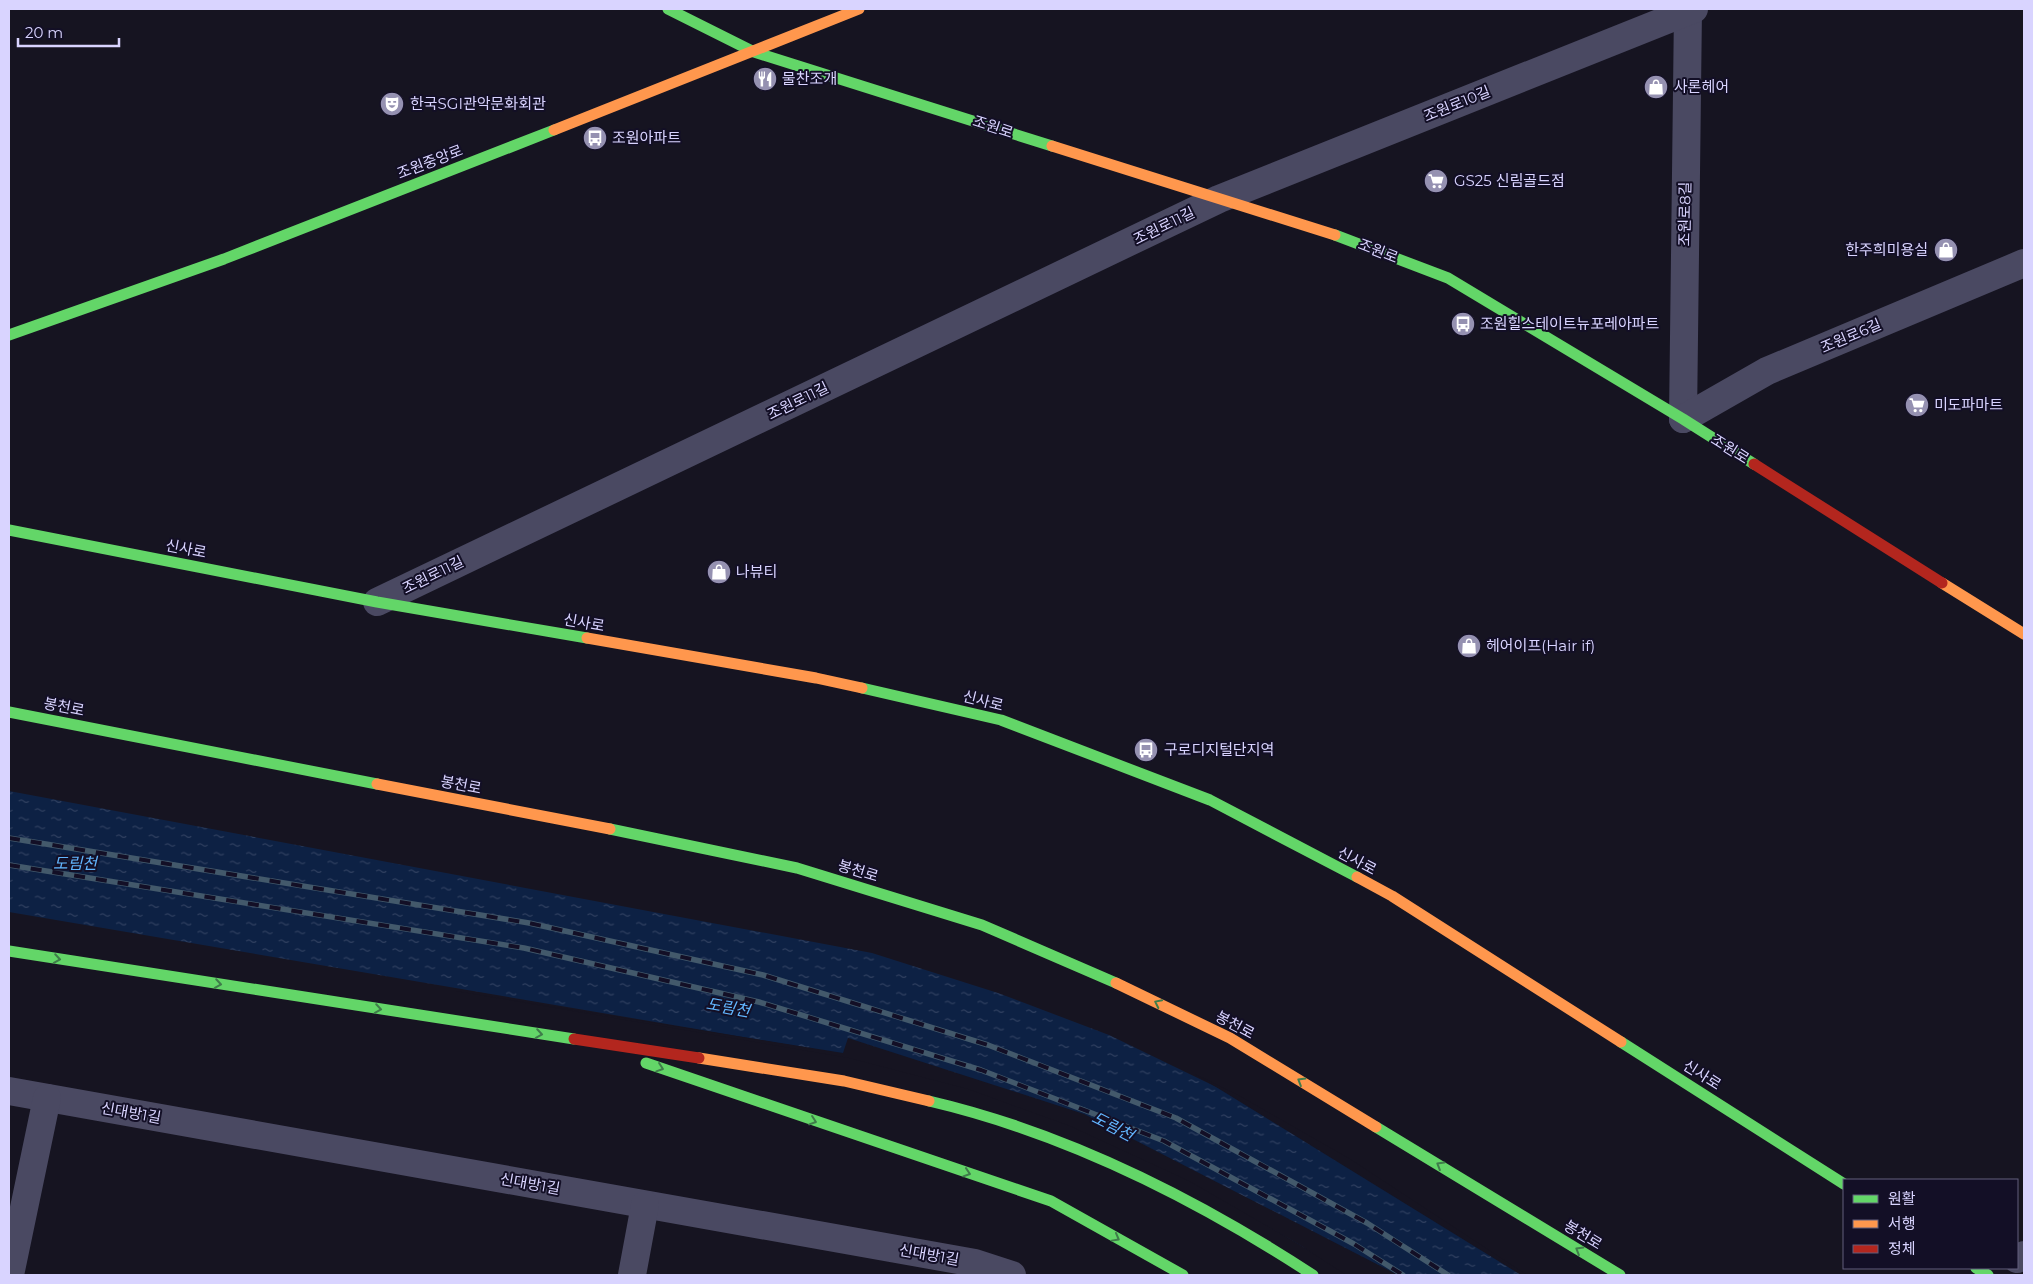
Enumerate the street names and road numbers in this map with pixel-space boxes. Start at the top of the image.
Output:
street label: 조원로10길 [1421,82,1493,126]
street label: 조원로 [971,111,1016,142]
street label: 조원중앙로 [394,140,465,183]
street label: 조원로8길 [1674,181,1695,247]
street label: 조원로11길 [1130,203,1198,249]
street label: 조원로 [1355,234,1401,267]
street label: 조원로6길 [1817,314,1884,357]
street label: 조원로11길 [764,378,832,424]
street label: 조원로 [1708,430,1753,468]
street label: 신사로 [164,535,208,562]
street label: 조원로11길 [399,552,467,598]
street label: 신사로 [562,610,606,635]
street label: 신사로 [961,686,1006,715]
street label: 봉천로 [42,693,86,720]
street label: 봉천로 [439,771,483,798]
street label: 신사로 [1334,842,1380,879]
street label: 봉천로 [836,855,881,886]
street label: 봉천로 [1212,1006,1258,1043]
street label: 신사로 [1680,1056,1725,1094]
street label: 신대방1길 [100,1098,163,1127]
street label: 신대방1길 [499,1169,562,1198]
street label: 봉천로 [1561,1216,1606,1253]
street label: 신대방1길 [898,1240,961,1269]

